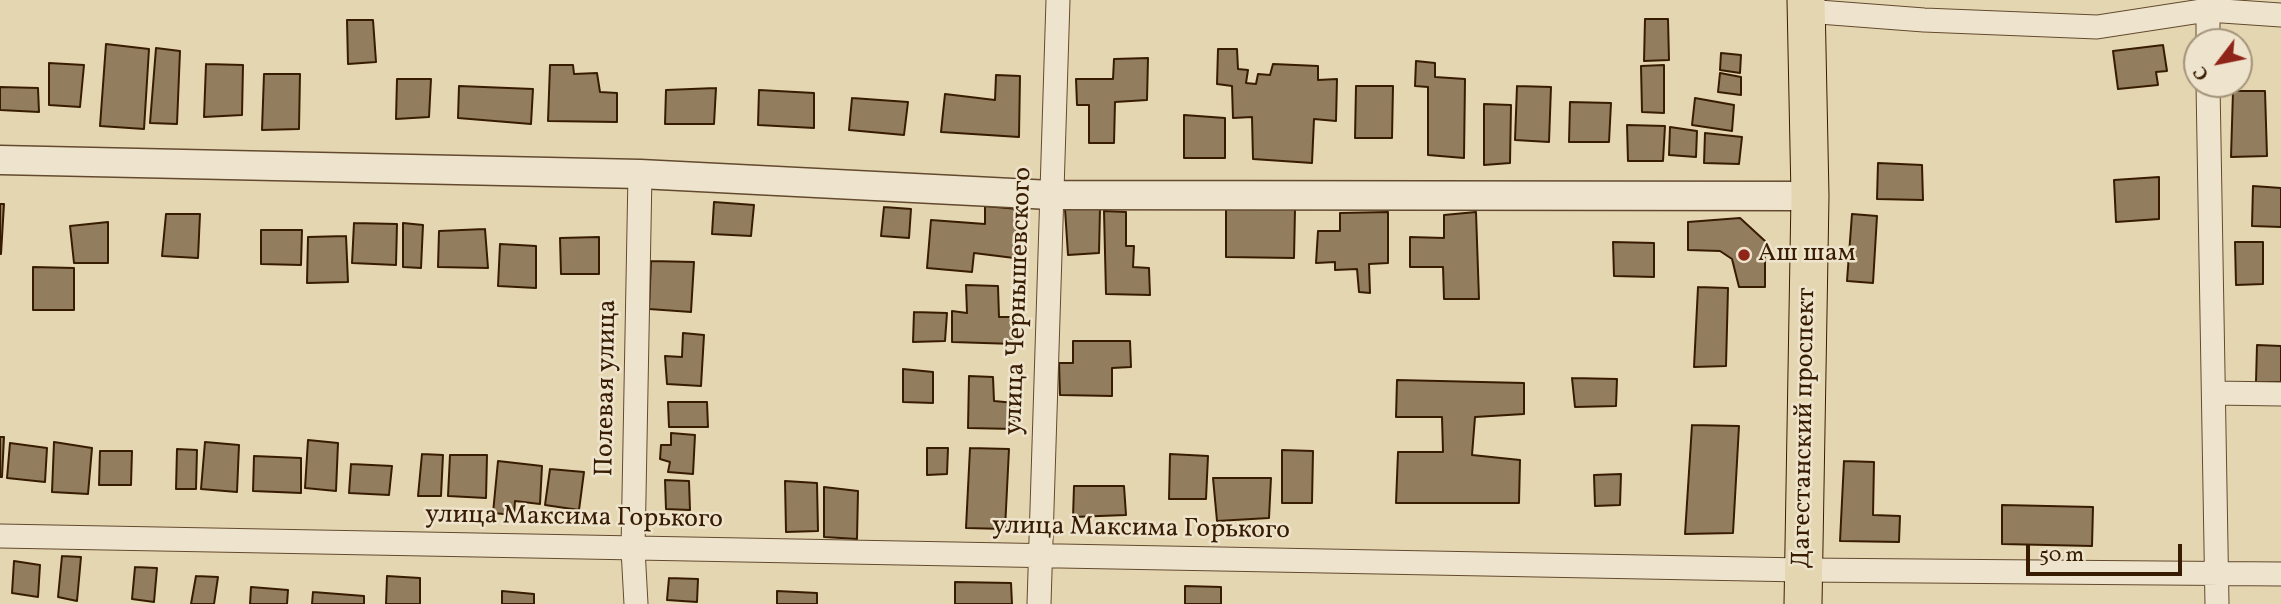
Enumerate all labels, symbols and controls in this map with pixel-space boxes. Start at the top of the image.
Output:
north arrow [2183,28,2253,98]
text: С [2188,61,2216,85]
street label: улица Чернышевского [1000,166,1040,436]
place label: Аш шам [1758,239,1855,271]
marker: Аш шам [1736,247,1752,263]
street label: Дагестанский проспект [1788,287,1824,569]
street label: Полевая улица [591,299,625,477]
street label: улица Максима Горького [425,501,723,537]
street label: улица Максима Горького [992,512,1290,548]
scale bar [2029,530,2185,574]
text: 50 m [2039,541,2084,570]

